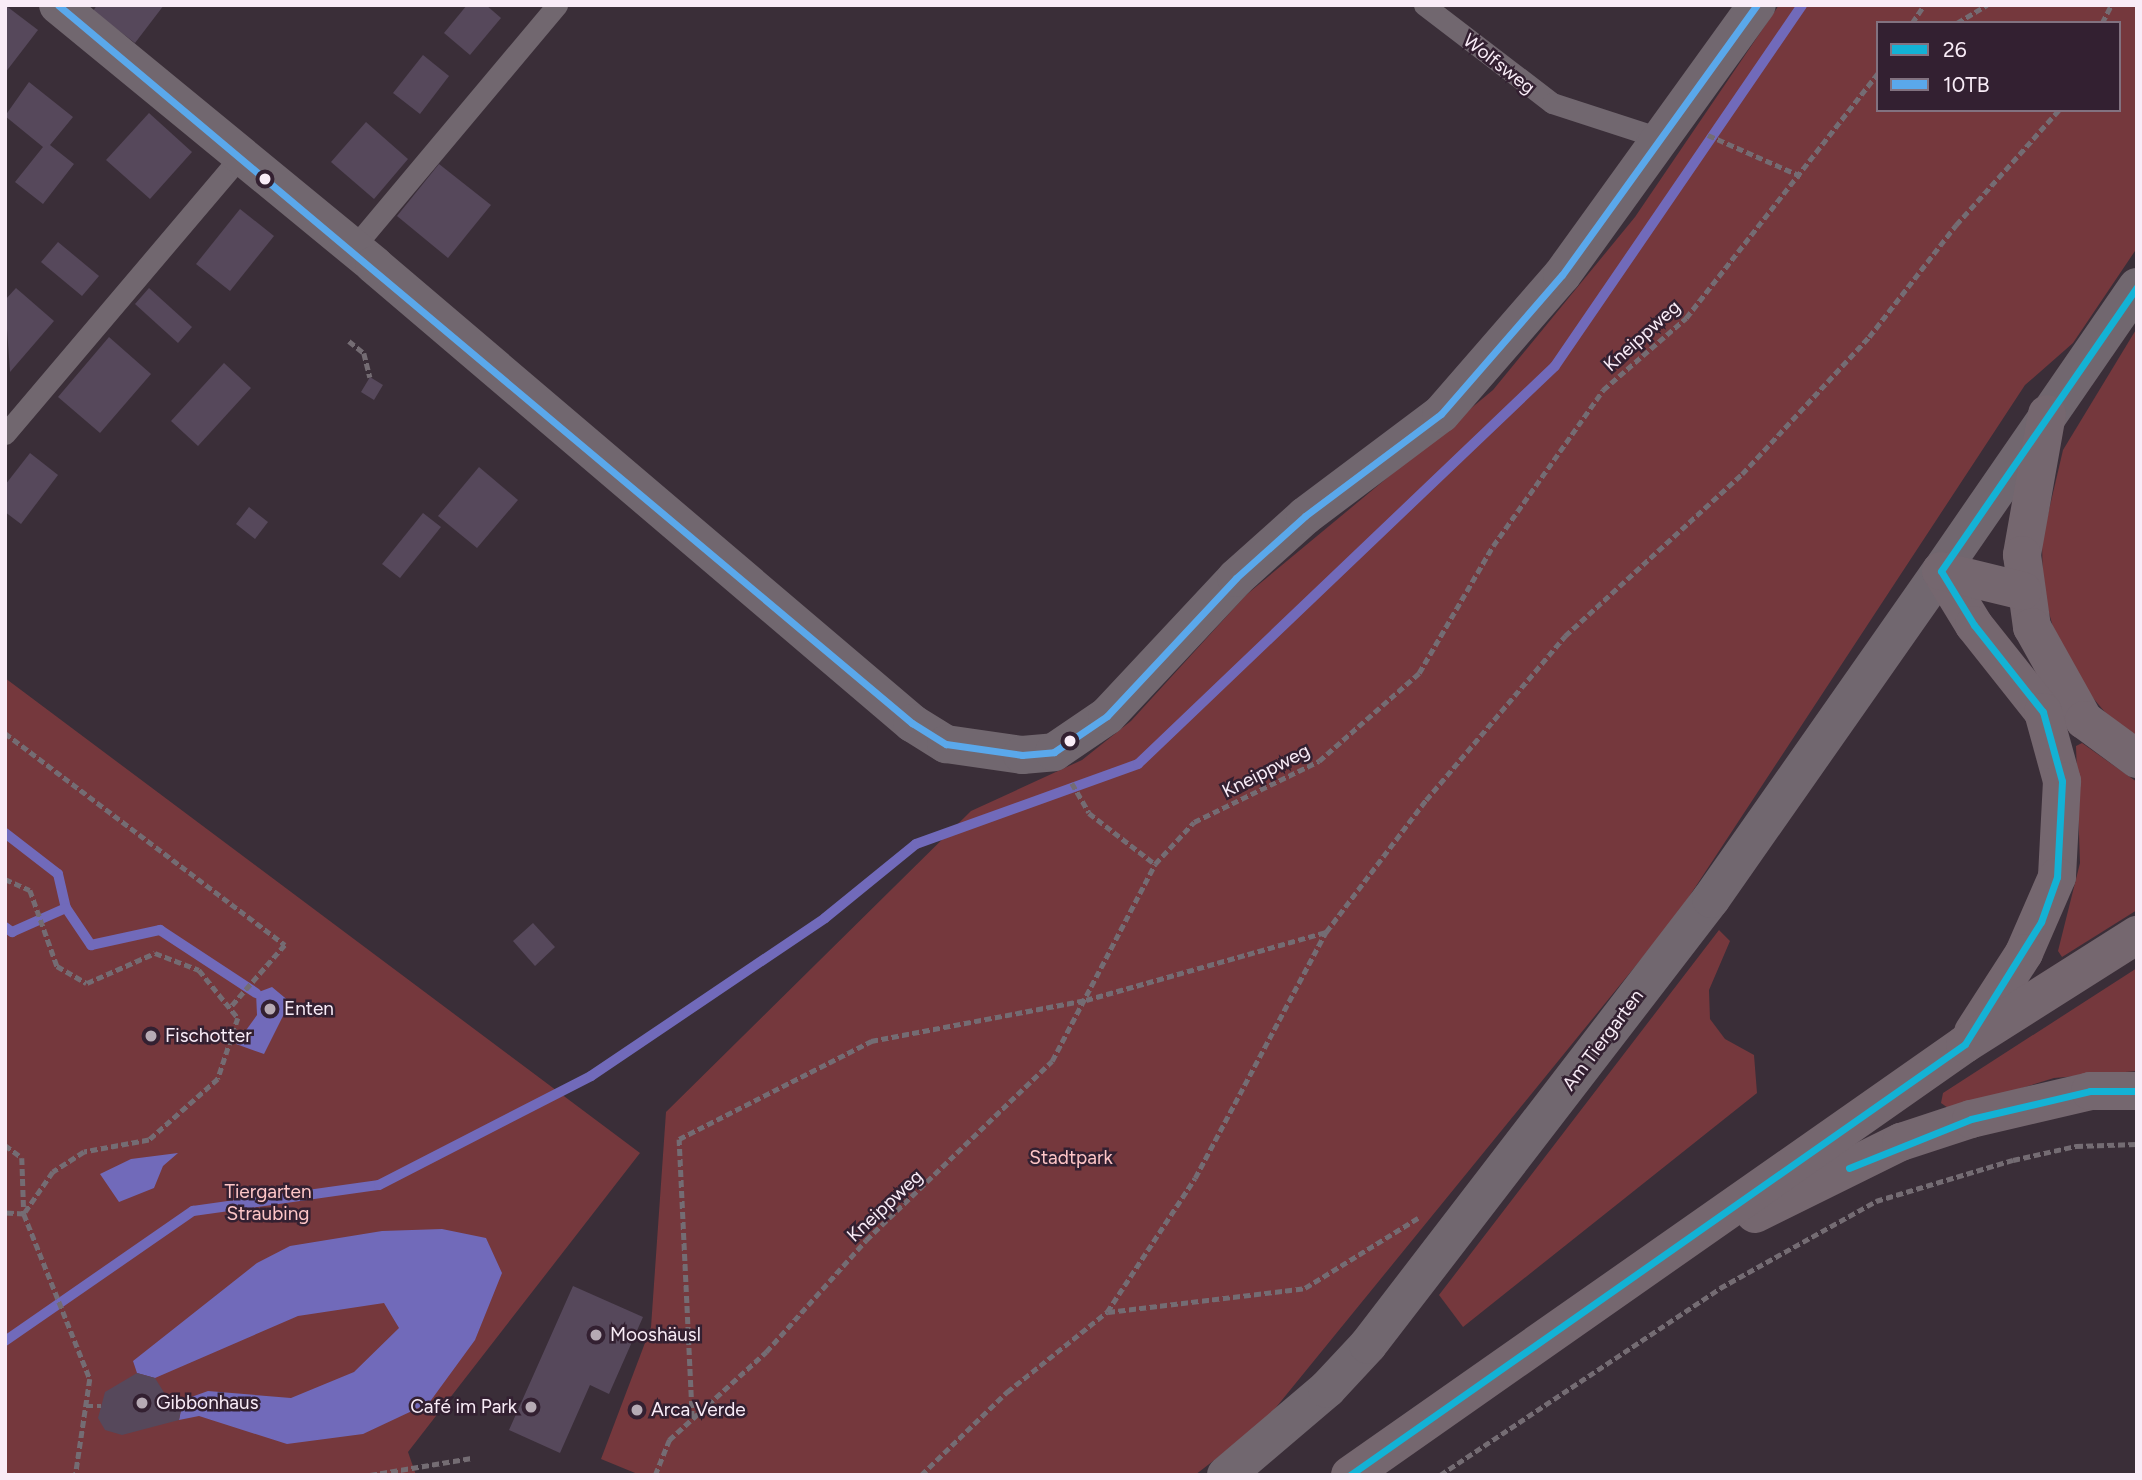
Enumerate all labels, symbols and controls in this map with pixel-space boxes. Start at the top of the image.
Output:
legend [1876,21,2121,112]
street label: Wolfsweg [1459,29,1539,99]
text: 26 [1943,37,1967,62]
text: 10TB [1943,72,1990,97]
unlabelled marker [258,172,272,186]
street label: Kneippweg [1599,296,1685,376]
unlabelled marker [1063,734,1077,748]
street label: Kneippweg [1218,739,1314,803]
street label: Am Tiergarten [1558,985,1648,1095]
place label: Enten [284,998,334,1020]
marker: Enten [262,1001,278,1017]
place label: Fischotter [165,1025,252,1047]
marker: Fischotter [143,1028,159,1044]
park label: Stadtpark [1029,1147,1113,1169]
street label: Kneippweg [842,1165,928,1247]
park label: Tiergarten Straubing [224,1181,312,1225]
place label: Mooshäusl [610,1324,701,1346]
marker: Mooshäusl [588,1327,604,1343]
place label: Gibbonhaus [156,1392,258,1414]
marker: Gibbonhaus [134,1395,150,1411]
place label: Café im Park [410,1396,517,1418]
marker: Café im Park [523,1399,539,1415]
place label: Arca Verde [651,1399,746,1421]
marker: Arca Verde [629,1402,645,1418]

